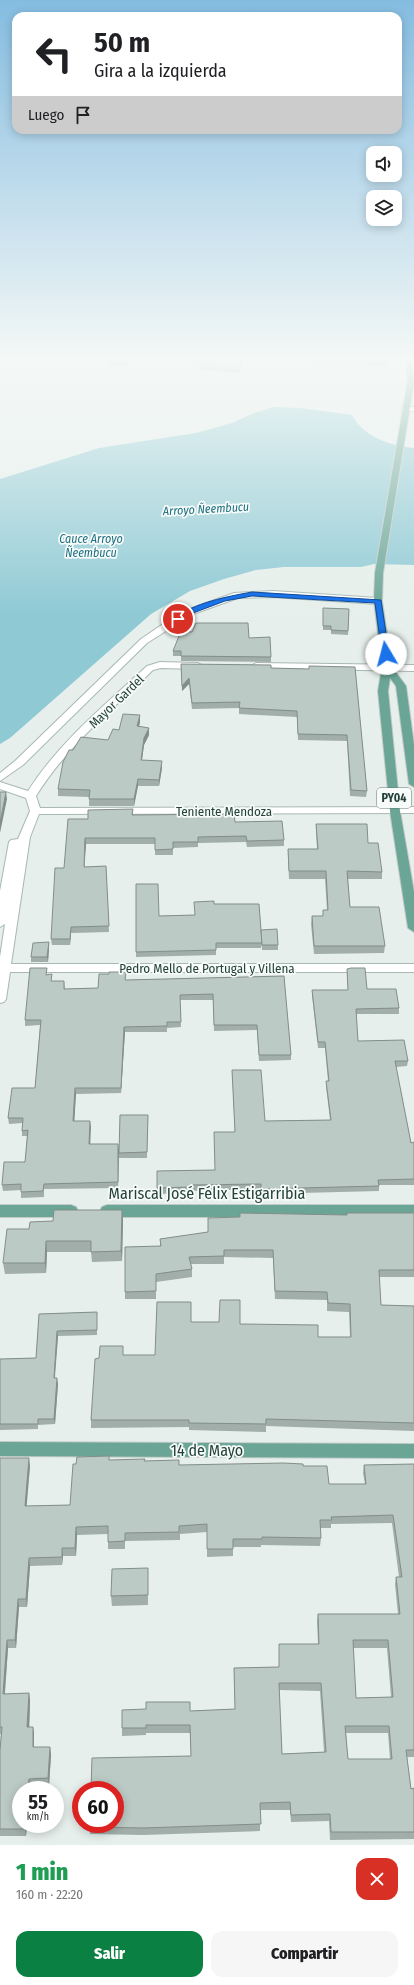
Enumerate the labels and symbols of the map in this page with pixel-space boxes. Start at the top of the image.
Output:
water label: Arroyo Ñeembucu [161,499,249,518]
water label: Cauce Arroyo Ñeembucu [59,532,123,560]
pin [161,602,195,636]
position arrow [365,633,407,675]
street label: Mayor Gardel [86,671,147,731]
road number: PY04 [377,788,411,808]
street label: Teniente Mendoza [176,804,272,819]
street label: Pedro Mello de Portugal y Villena [119,961,295,976]
street label: Mariscal José Félix Estigarribia [109,1184,306,1203]
street label: 14 de Mayo [171,1441,243,1460]
speed limit sign: 60 [72,1781,124,1833]

